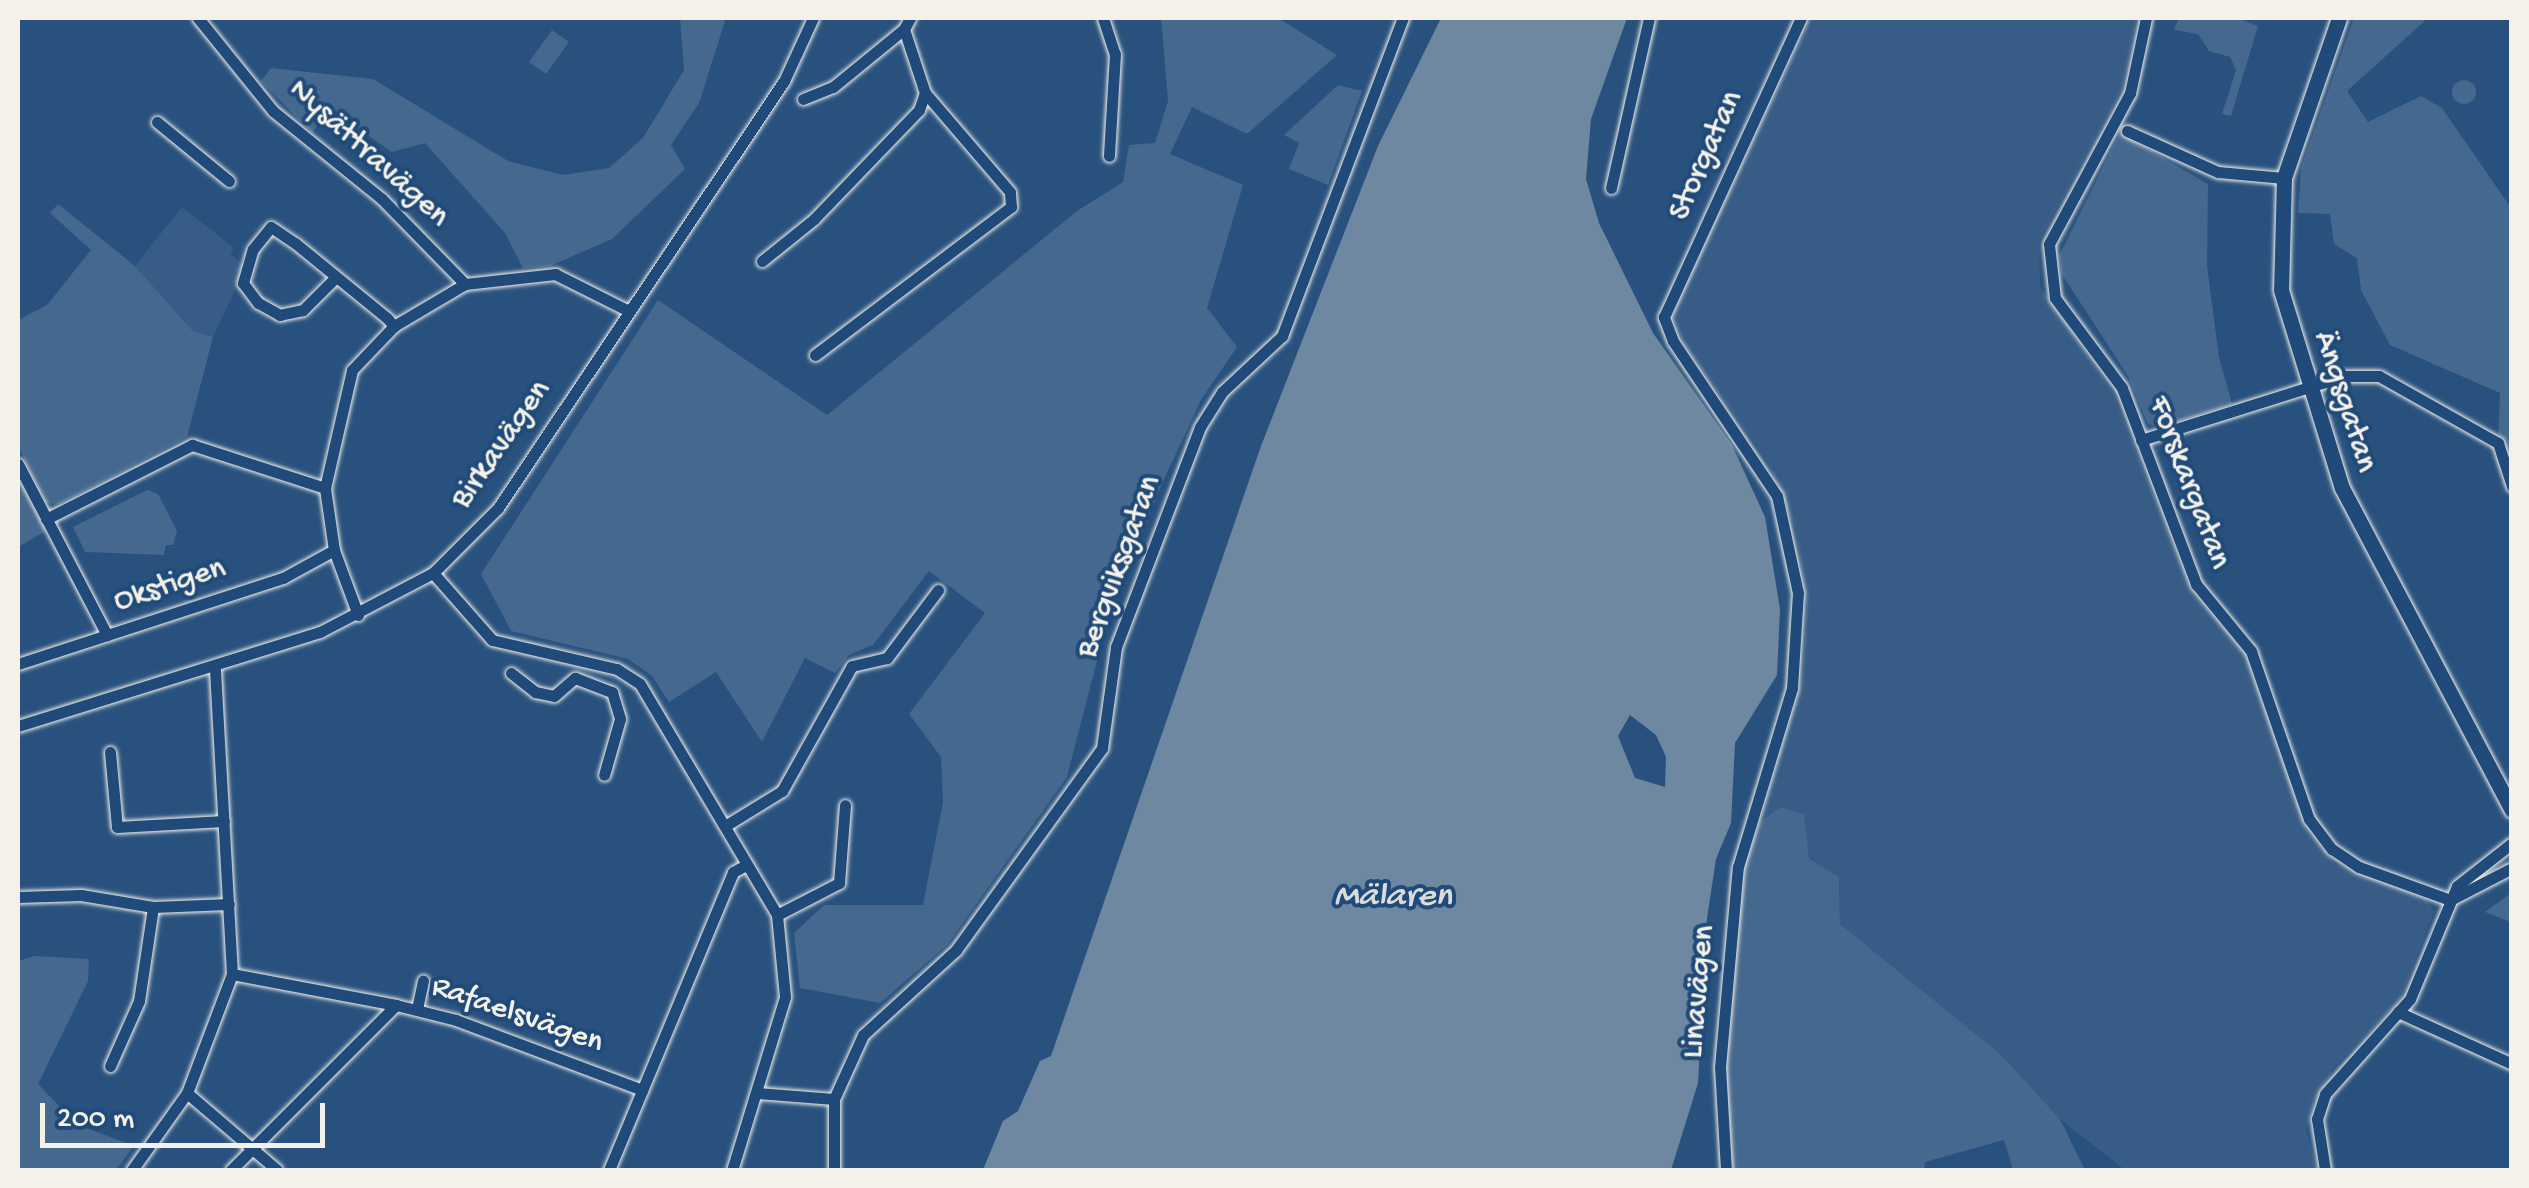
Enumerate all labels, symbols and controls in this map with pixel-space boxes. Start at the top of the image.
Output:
street label: Nysättravägen [280,72,456,236]
street label: Storgatan [1661,85,1753,227]
street label: Ängsgatan [2303,327,2385,477]
street label: Birkavägen [444,373,560,517]
street label: Forskargatan [2138,391,2238,575]
street label: Bergviksgatan [1069,470,1171,664]
street label: Okstigen [109,550,231,622]
water label: Mälaren [1334,877,1452,919]
street label: Linavägen [1675,924,1725,1060]
street label: Rafaelsvägen [426,969,608,1063]
scale bar [45,1083,330,1145]
text: 200 m [57,1103,134,1138]

